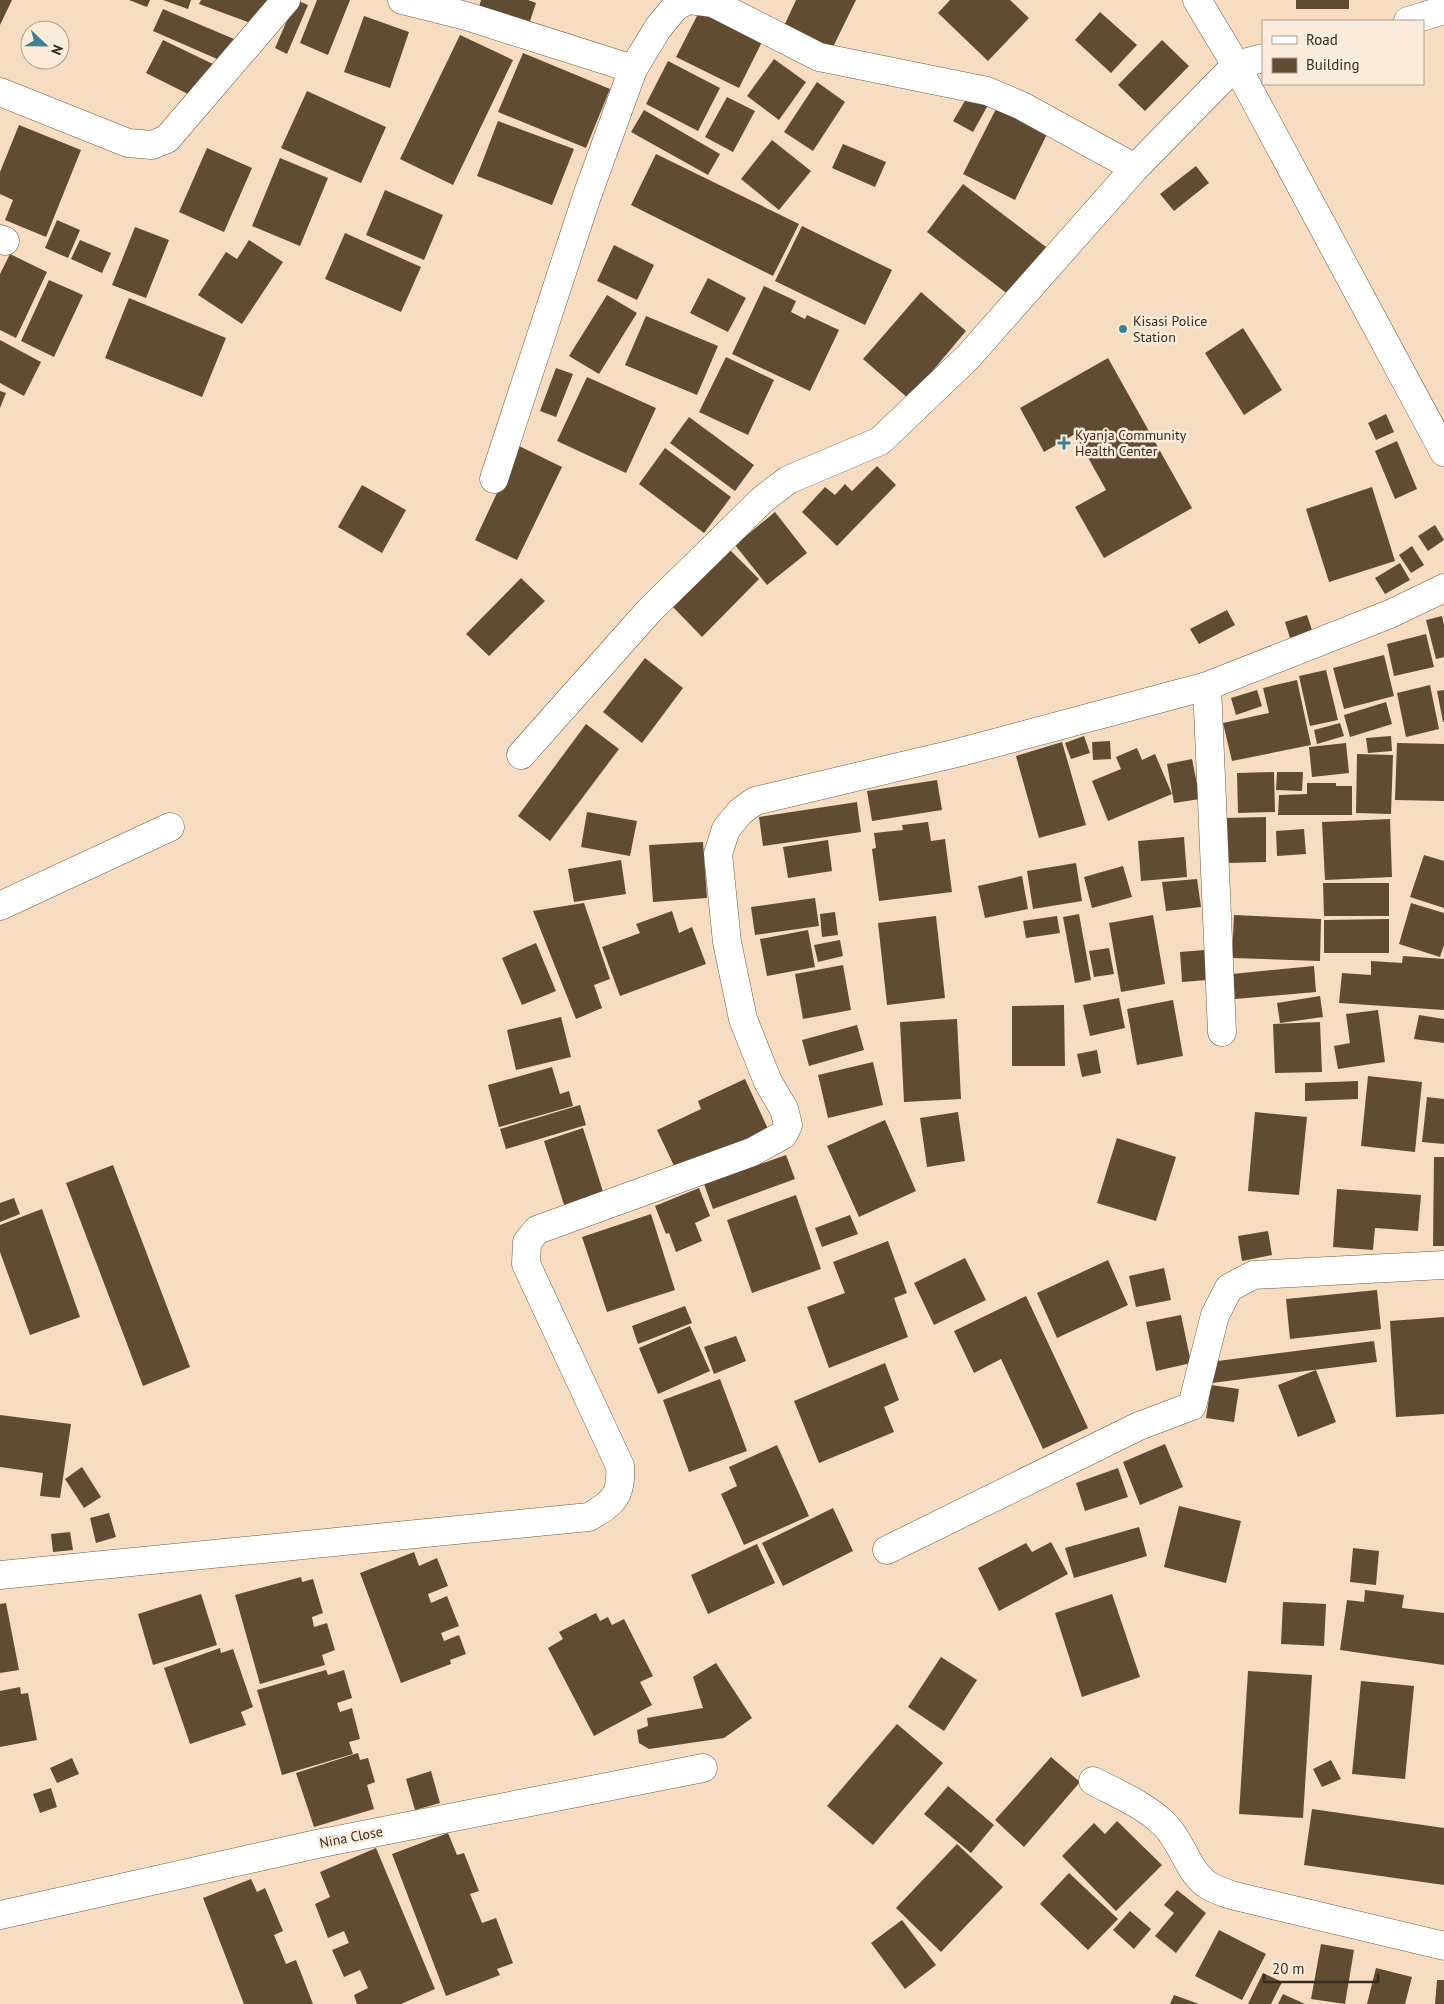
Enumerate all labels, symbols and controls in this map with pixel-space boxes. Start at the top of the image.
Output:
north arrow [20,20,70,70]
legend [1262,20,1424,85]
text: Road [1306,30,1338,49]
text: N [47,42,67,58]
text: Building [1306,55,1360,74]
place label: Kisasi Police Station [1133,312,1207,346]
marker: Kisasi Police Station [1117,323,1129,335]
place label: Kyanja Community Health Center [1075,426,1187,460]
marker: Kyanja Community Health Center [1057,436,1071,450]
street label: Nina Close [318,1822,384,1852]
scale bar [1264,1952,1378,1984]
text: 20 m [1272,1959,1305,1978]

